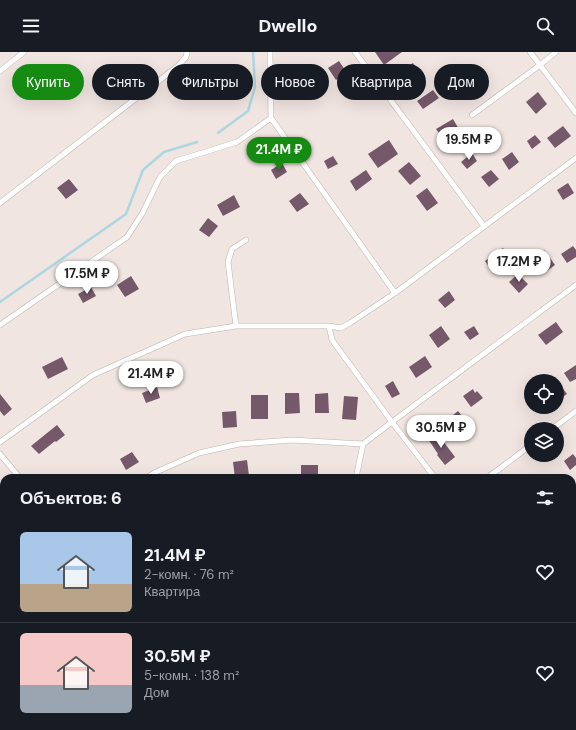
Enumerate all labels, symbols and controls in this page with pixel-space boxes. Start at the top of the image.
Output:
text: Dwello [259,14,318,38]
icon: menu [20,15,42,37]
icon: search [534,15,556,37]
chip: Купить [12,64,84,100]
chip: Снять [92,64,159,100]
chip: Фильтры [167,64,253,100]
chip: Новое [261,64,329,100]
chip: Квартира [337,64,426,100]
chip: Дом [434,64,489,100]
pin: 19.5M ₽ [432,127,506,161]
text: 19.5M ₽ [445,131,493,148]
pin: 21.4M ₽ [242,137,316,171]
text: 21.4M ₽ [255,141,303,158]
pin: 17.2M ₽ [482,249,556,283]
text: 17.2M ₽ [497,253,541,270]
pin: 17.5M ₽ [50,261,124,295]
text: 17.5M ₽ [64,265,110,282]
pin: 21.4M ₽ [114,361,188,395]
text: 21.4M ₽ [127,365,175,382]
map controls [524,374,564,462]
button: locate [524,374,564,414]
pin: 30.5M ₽ [404,415,478,449]
text: 30.5M ₽ [416,419,466,436]
button: layers [524,422,564,462]
text: Объектов: 6 [20,487,122,509]
icon: filters [534,487,556,509]
text: 21.4M ₽ [144,544,206,566]
icon: home [52,548,100,596]
icon: heart [534,561,556,583]
text: 2-комн. · 76 m² [144,566,234,583]
text: Квартира [144,583,200,600]
text: 30.5M ₽ [144,645,211,667]
icon: home [52,649,100,697]
icon: heart [534,662,556,684]
text: 5-комн. · 138 m² [144,667,239,684]
text: Дом [144,684,169,701]

